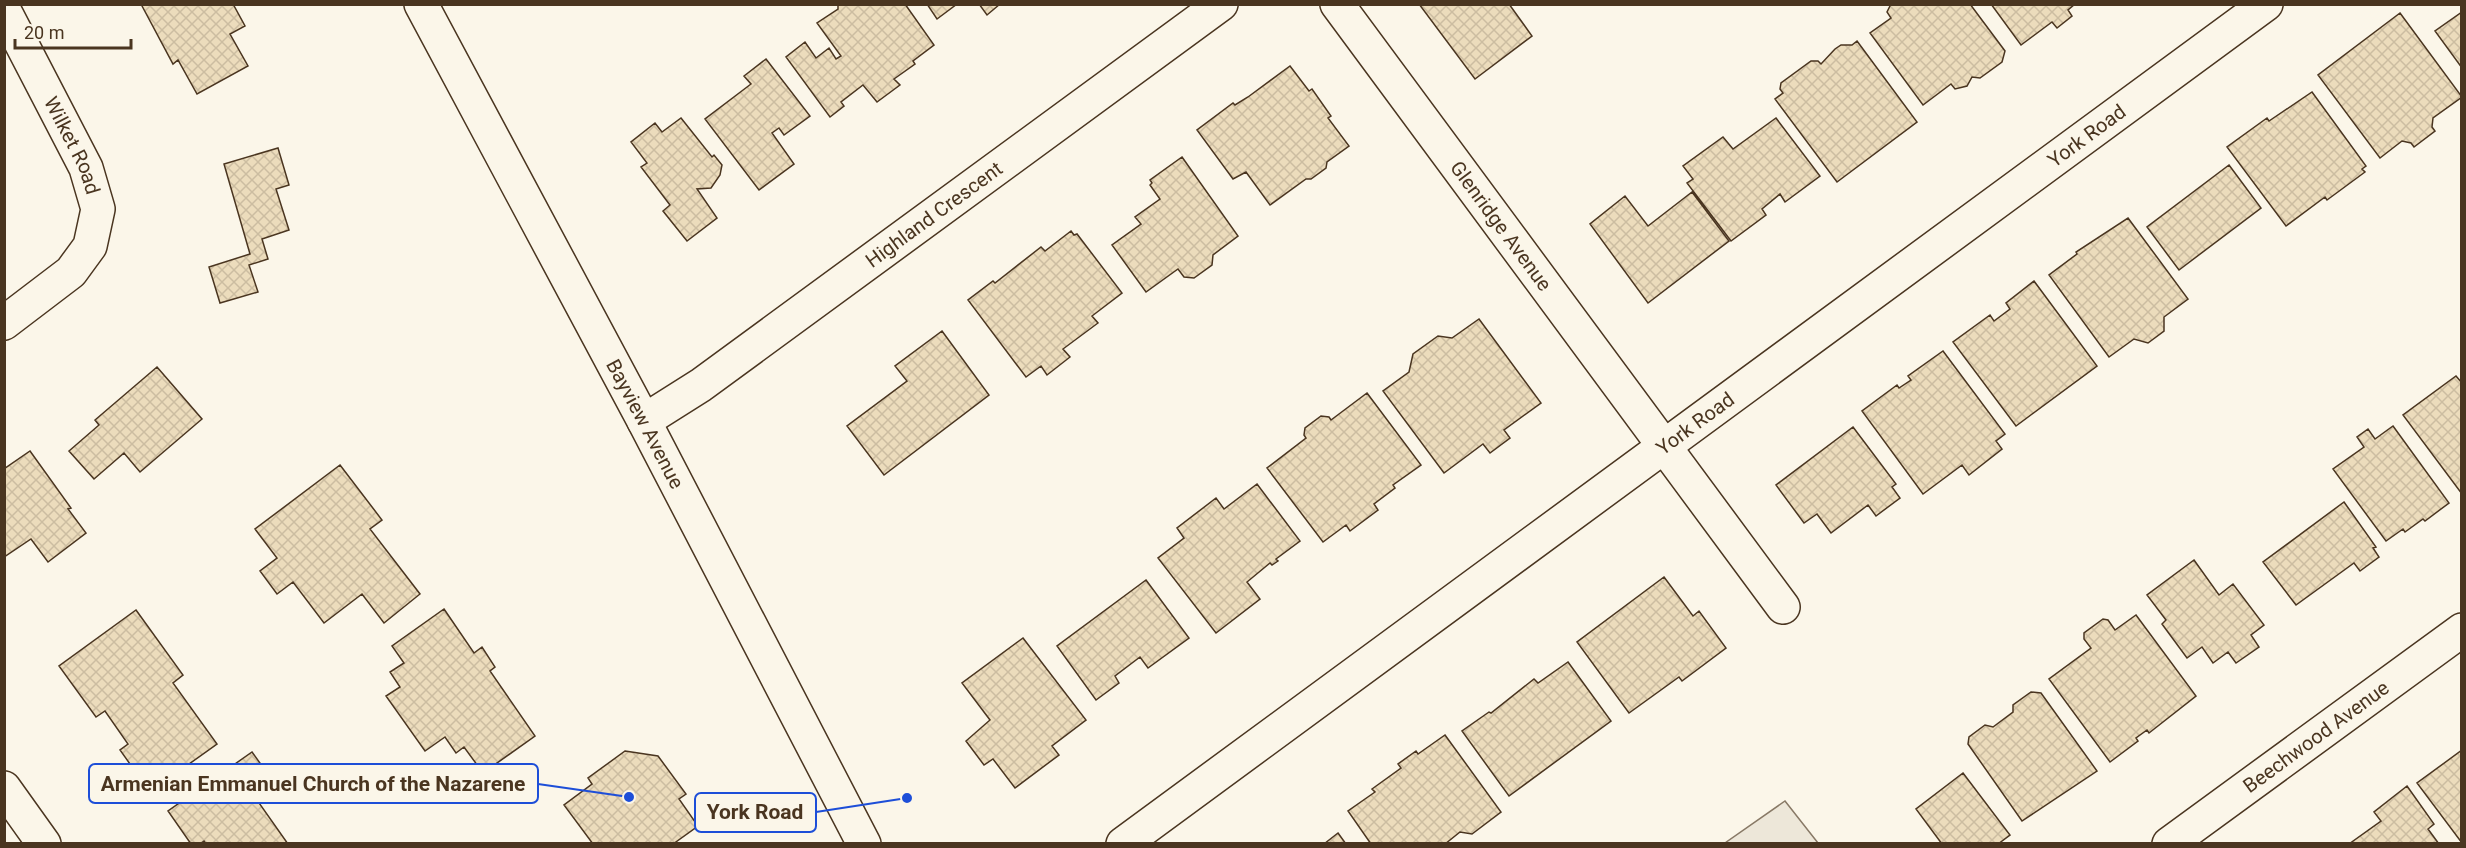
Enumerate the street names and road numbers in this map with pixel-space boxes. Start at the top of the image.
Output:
street label: Wilket Road [39,93,105,197]
street label: York Road [2043,99,2130,172]
street label: Highland Crescent [861,156,1007,272]
street label: Glenridge Avenue [1445,156,1557,295]
street label: Bayview Avenue [601,355,689,493]
street label: York Road [1652,387,1739,460]
street label: Beechwood Avenue [2238,675,2394,798]

